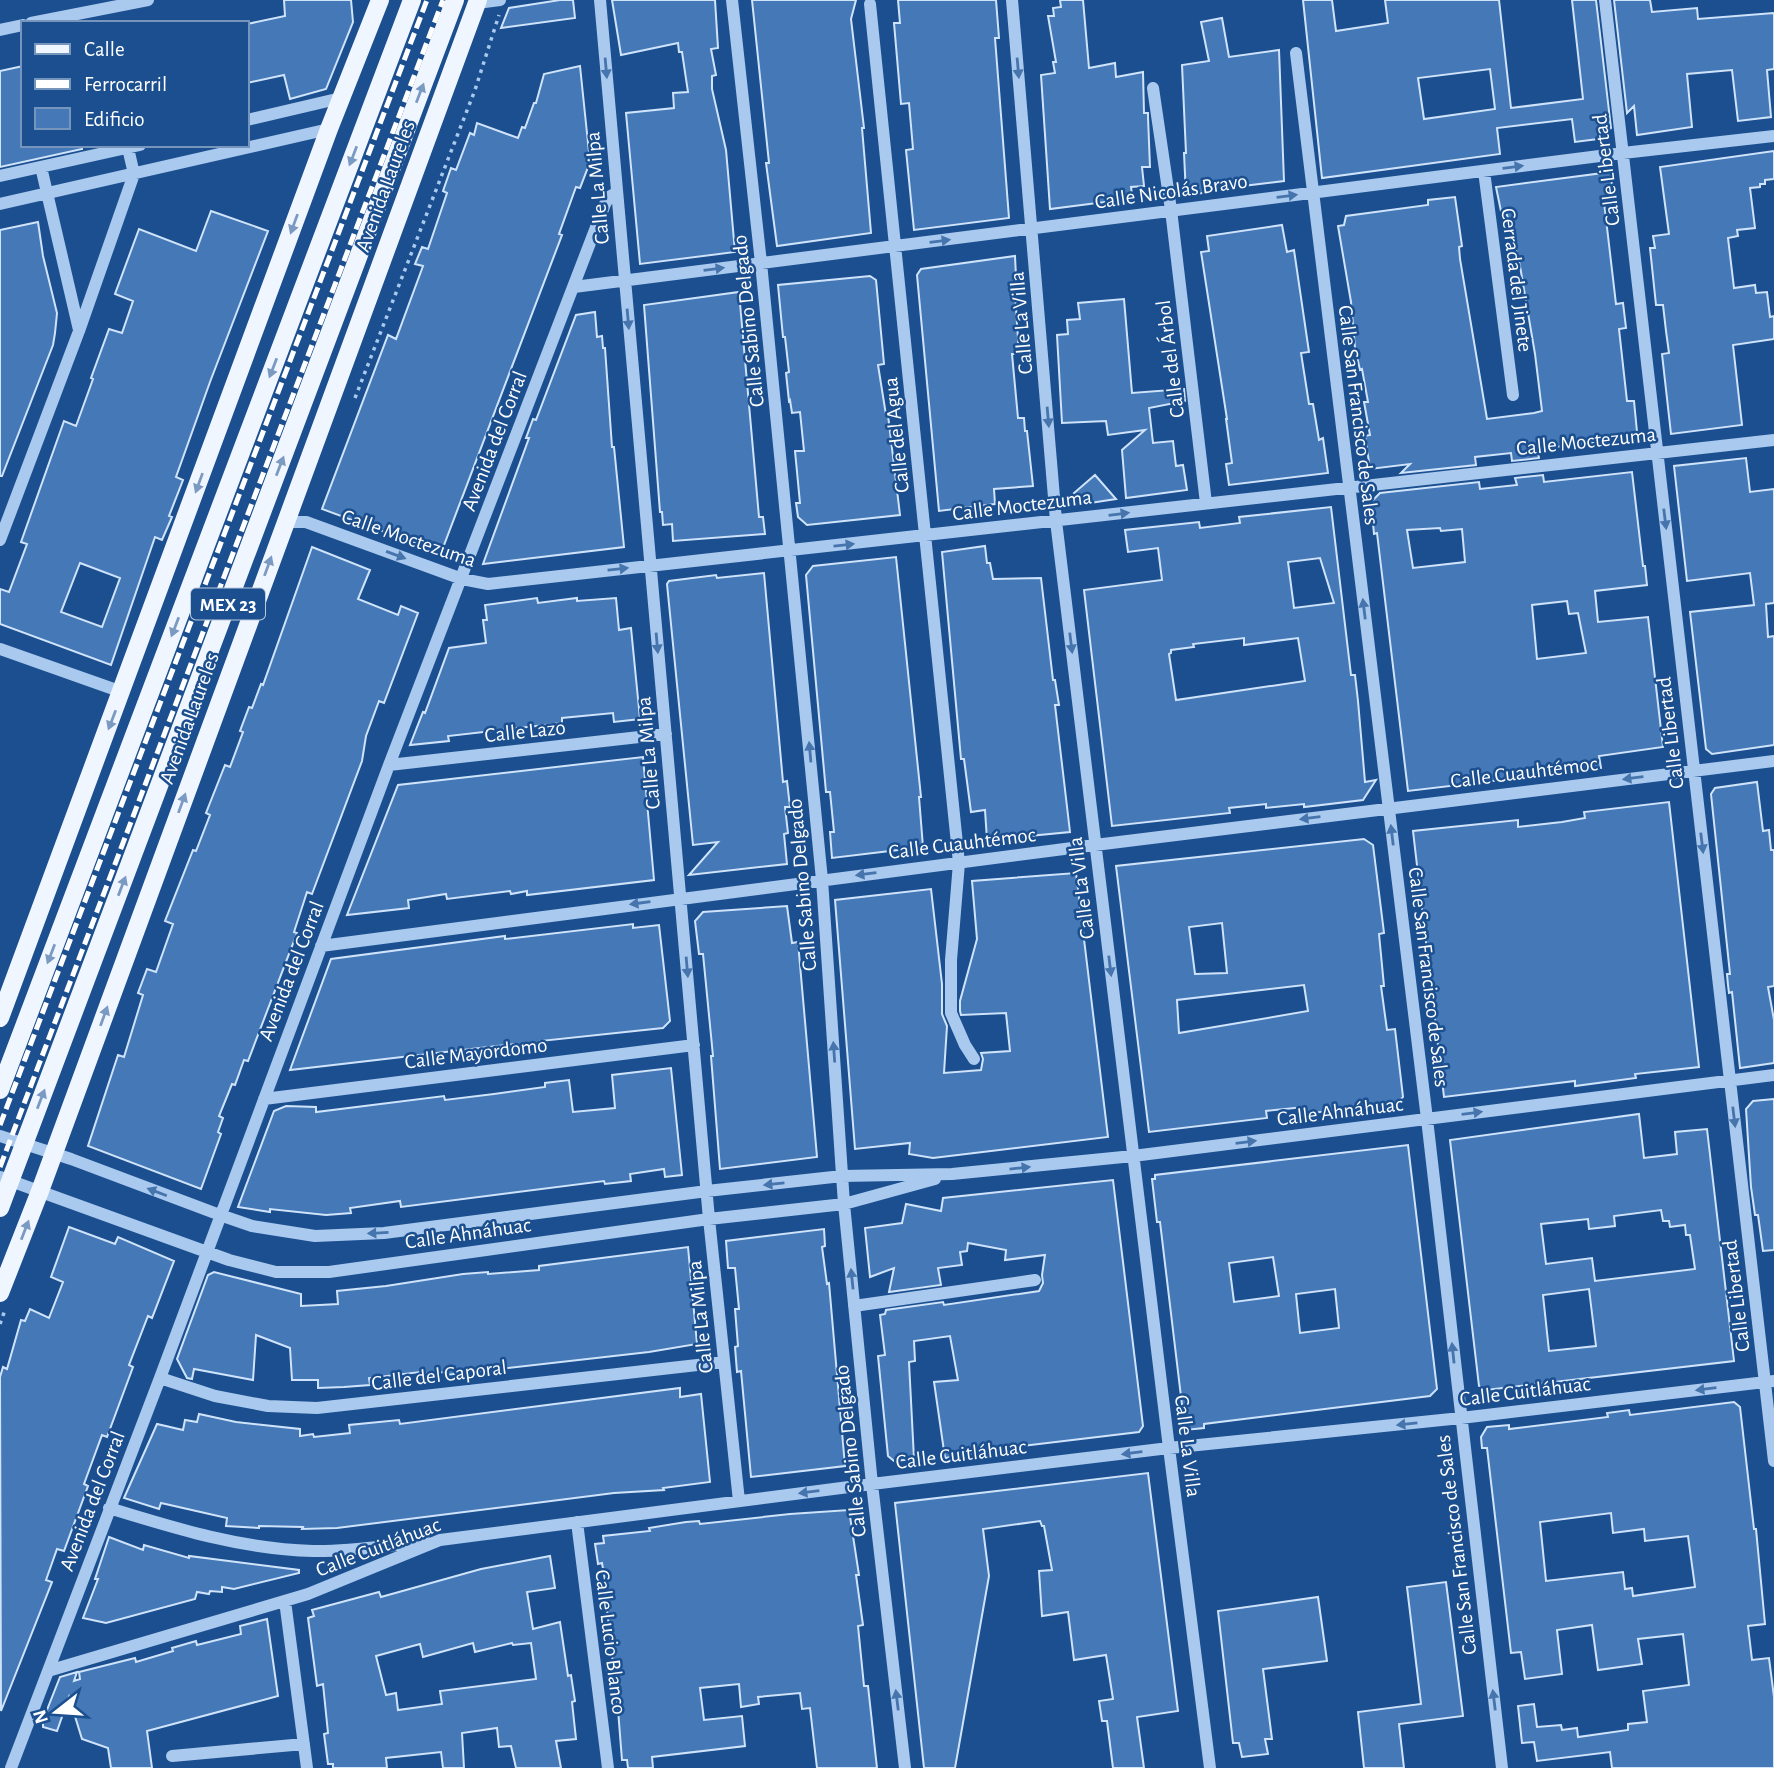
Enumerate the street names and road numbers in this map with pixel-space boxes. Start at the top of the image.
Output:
street label: Calle Libertad [1589,113,1624,227]
street label: Avenida Laureles [352,118,419,255]
street label: Calle La Milpa [582,130,613,245]
street label: Calle Nicolás Bravo [1093,170,1249,213]
street label: Cerrada del Jinete [1497,207,1536,353]
street label: Calle Sabino Delgado [729,234,768,408]
street label: Calle La Villa [1007,270,1036,375]
street label: Calle del Árbol [1151,299,1188,419]
street label: Calle San Francisco de Sales [1335,304,1382,526]
street label: Avenida del Corral [458,368,531,514]
street label: Calle del Agua [880,376,913,494]
street label: Calle Moctezuma [1515,424,1657,459]
street label: Calle Moctezuma [951,486,1093,524]
street label: Calle Moctezuma [339,506,479,571]
road number: MEX 23 [191,589,265,620]
street label: Avenida Laureles [156,650,223,787]
street label: Calle Libertad [1653,676,1688,790]
street label: Calle La Milpa [633,695,664,810]
street label: Calle Lazo [484,717,567,746]
street label: Calle Cuauhtémoc [1449,753,1599,792]
street label: Calle Sabino Delgado [784,798,821,972]
street label: Calle Cuauhtémoc [887,824,1037,863]
street label: Calle La Villa [1065,835,1098,940]
street label: Calle San Francisco de Sales [1405,866,1452,1088]
street label: Avenida del Corral [255,898,328,1044]
street label: Calle Mayordomo [404,1034,549,1073]
street label: Calle Ahnáhuac [1276,1093,1404,1130]
street label: Calle Ahnáhuac [404,1214,532,1253]
street label: Calle Libertad [1719,1239,1754,1353]
street label: Calle La Milpa [684,1259,717,1374]
street label: Calle del Caporal [370,1357,508,1394]
street label: Calle Sabino Delgado [831,1364,870,1538]
street label: Calle Cuitláhuac [1458,1373,1592,1410]
street label: Calle La Villa [1171,1394,1204,1499]
street label: Avenida del Corral [56,1428,129,1574]
street label: Calle San Francisco de Sales [1433,1434,1480,1656]
street label: Calle Cuitláhuac [894,1436,1028,1473]
street label: Calle Cuitláhuac [313,1514,443,1581]
street label: Calle Lucio Blanco [591,1568,630,1716]

